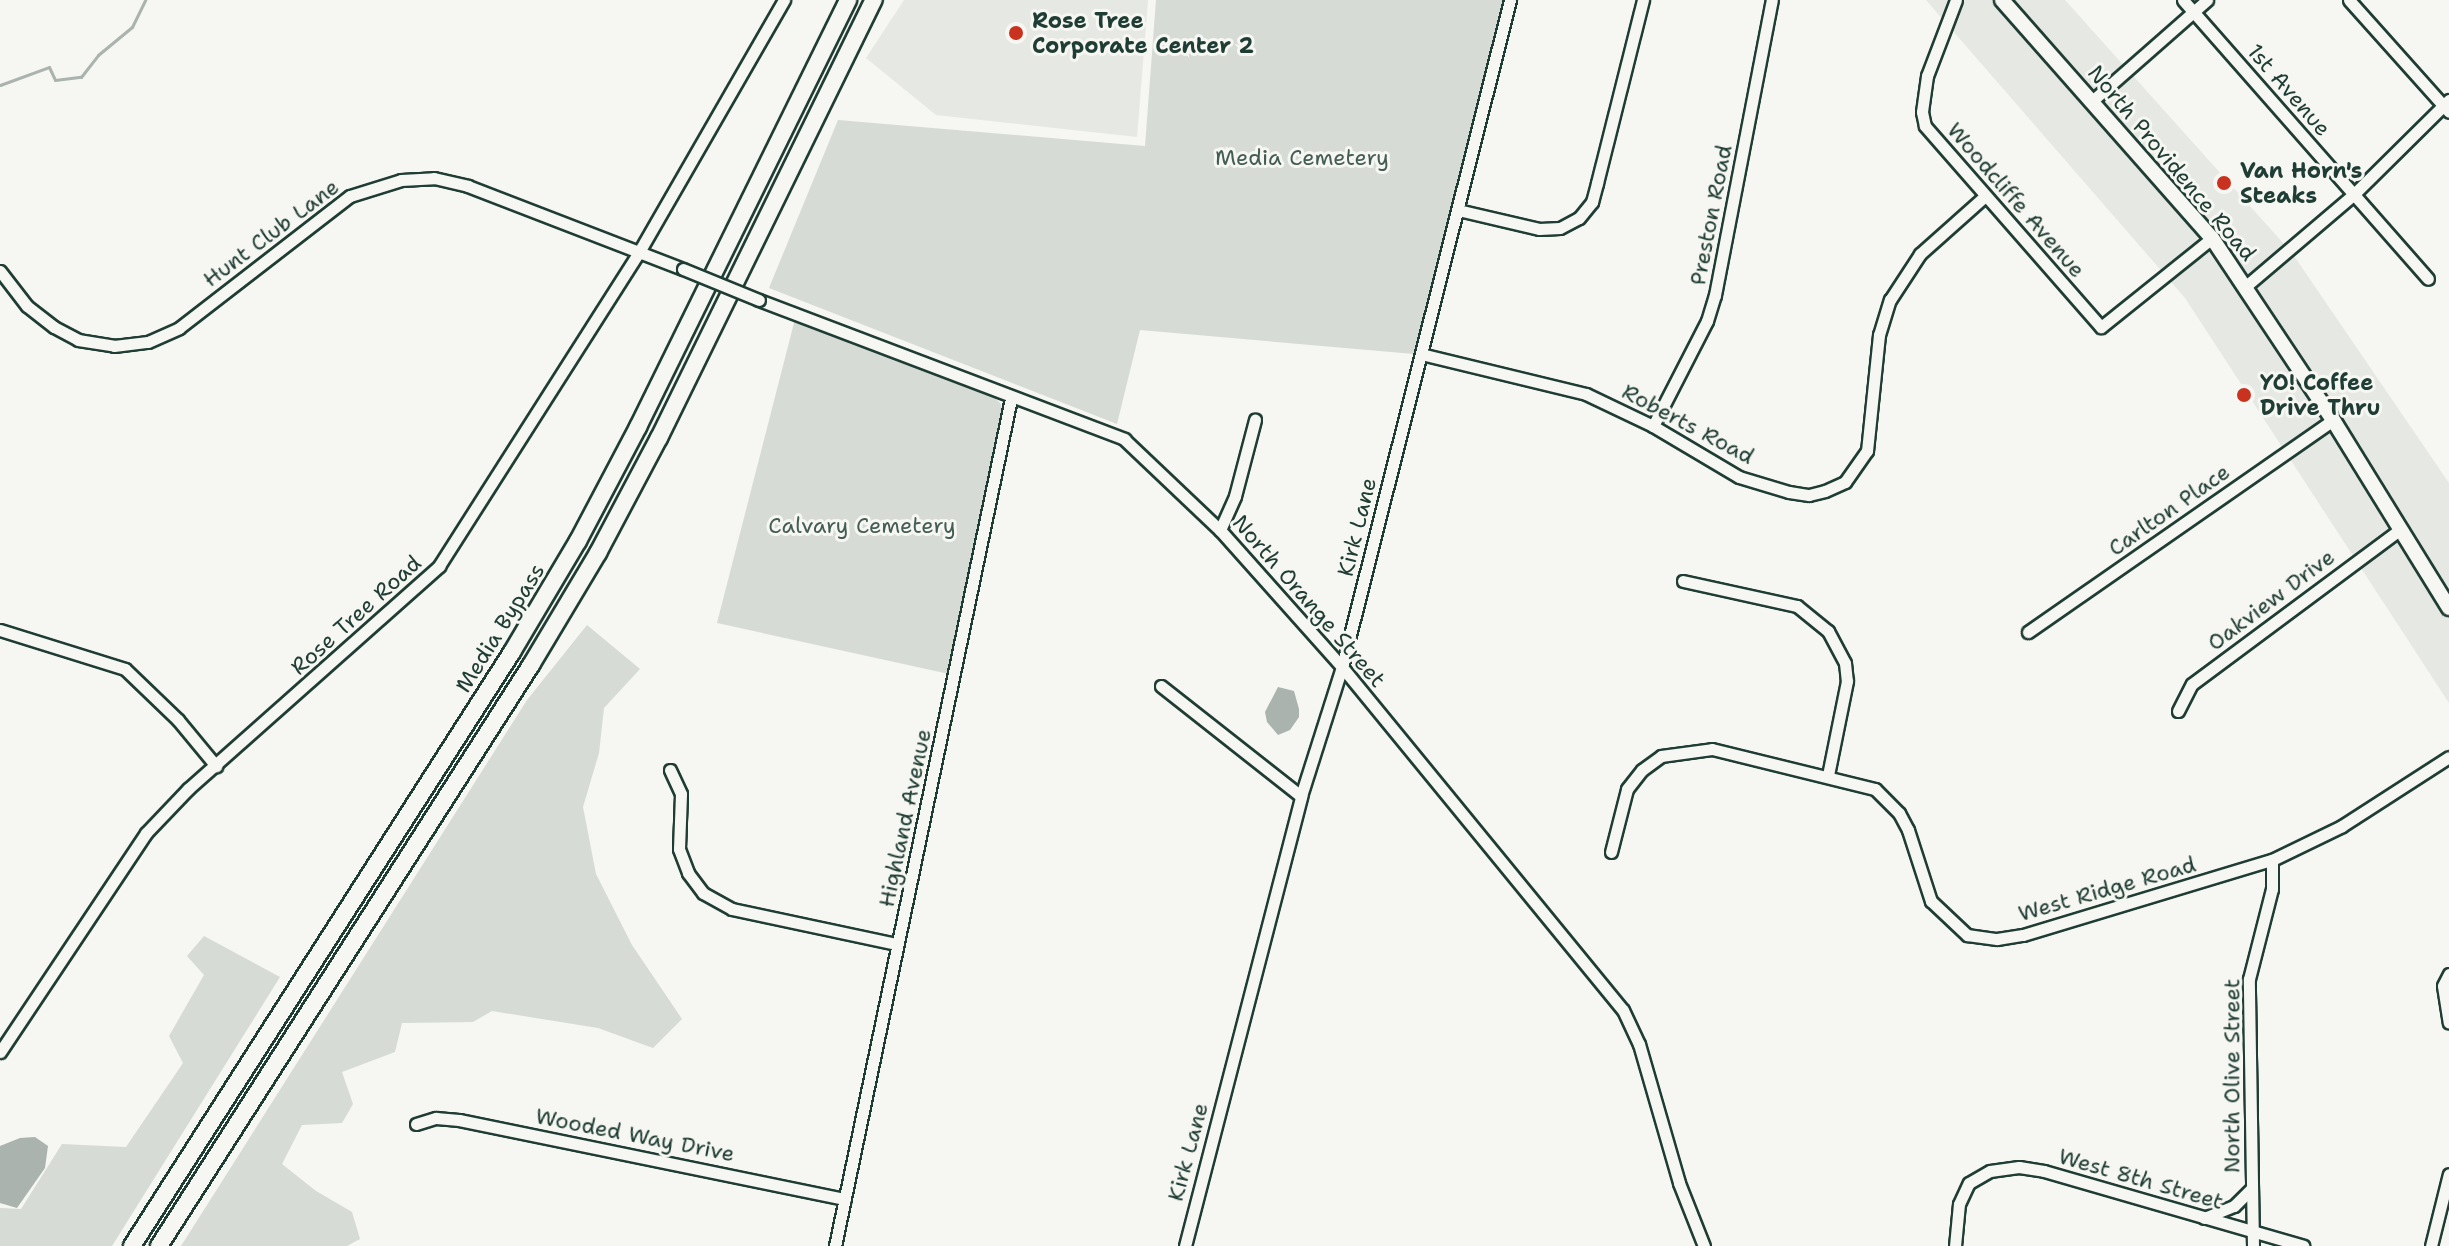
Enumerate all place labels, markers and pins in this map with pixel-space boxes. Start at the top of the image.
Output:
place label: Rose Tree Corporate Center 2 [1032,7,1254,58]
marker: Rose Tree Corporate Center 2 [1007,24,1025,42]
place label: Van Horn's Steaks [2240,157,2362,208]
marker: Van Horn's Steaks [2215,174,2233,192]
place label: YO! Coffee Drive Thru [2260,369,2380,420]
marker: YO! Coffee Drive Thru [2235,386,2253,404]

